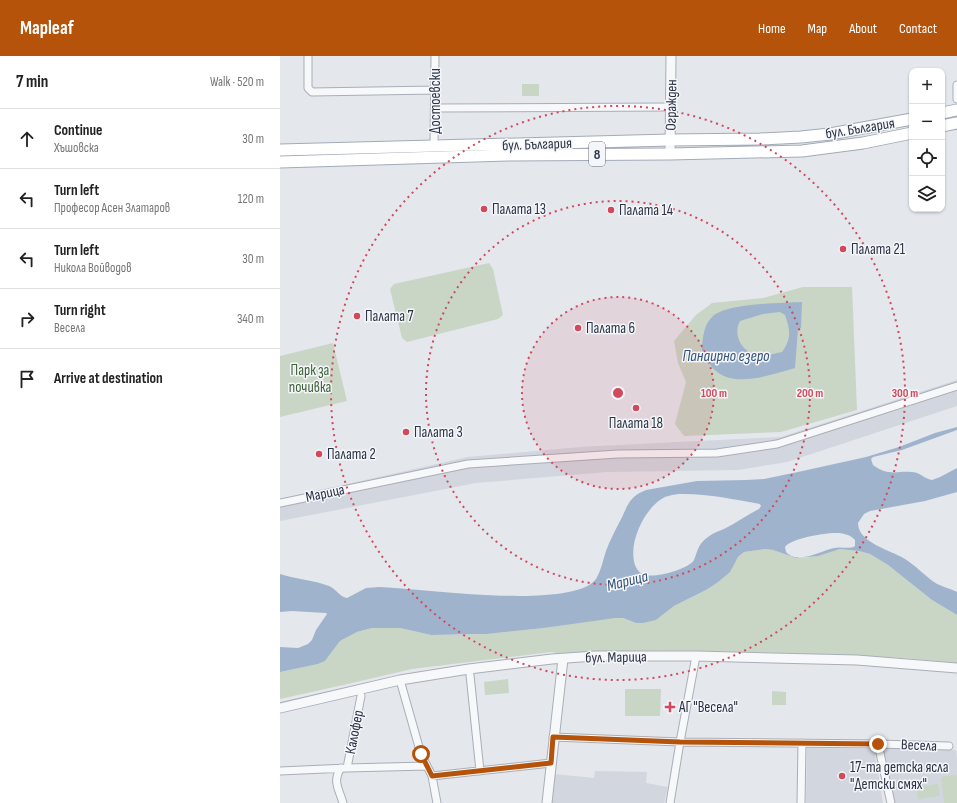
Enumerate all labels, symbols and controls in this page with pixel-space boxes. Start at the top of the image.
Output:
text: Mapleaf [20,17,74,40]
text: Home [758,20,786,37]
text: Map [808,20,827,37]
text: About [849,20,877,37]
text: Contact [899,20,937,37]
street label: Достоевски [426,68,445,134]
map controls [909,68,945,212]
button: + [909,68,945,104]
text: 7 min [16,72,48,92]
text: Walk · 520 m [210,74,264,90]
street label: Огражден [662,79,681,131]
button: − [909,104,945,140]
street label: бул. България [824,114,896,143]
text: Continue [54,121,103,140]
icon: ahead [16,128,38,150]
text: 30 m [242,131,264,147]
street label: бул. България [502,134,572,155]
text: Хъшовска [54,140,99,156]
button: locate [909,140,945,176]
road number: 8 [589,142,605,166]
button: layers [909,176,945,212]
text: Turn left [54,181,99,200]
icon: left [16,188,38,210]
text: 120 m [238,191,264,207]
text: Професор Асен Златаров [54,200,170,216]
place label: Палата 13 [492,200,546,219]
place label: Палата 14 [619,201,673,220]
marker: Палата 13 [479,204,489,214]
marker: Палата 14 [606,205,616,215]
place label: Палата 21 [851,240,906,259]
text: Turn left [54,241,99,260]
marker: Палата 21 [838,244,848,254]
icon: left [16,248,38,270]
text: 30 m [242,251,264,267]
text: Никола Войводов [54,260,132,276]
text: Turn right [54,301,106,320]
place label: Палата 7 [365,307,413,326]
icon: right [16,308,38,330]
text: 340 m [237,311,264,327]
marker: Палата 7 [352,311,362,321]
place label: Палата 6 [586,319,635,338]
text: Весела [54,320,85,336]
marker: Палата 6 [573,323,583,333]
water label: Панаирно езеро [682,347,770,366]
park label: Парк за почивка [289,361,331,397]
icon: arrive [16,368,38,390]
text: Arrive at destination [54,369,163,388]
centre of rings [611,386,625,400]
text: 100 m [701,386,727,401]
text: 200 m [797,386,823,401]
text: 300 m [892,386,918,401]
marker: Палата 18 [631,403,641,413]
place label: Палата 18 [609,414,663,433]
place label: Палата 3 [414,423,463,442]
marker: Палата 3 [401,427,411,437]
place label: Палата 2 [327,445,376,464]
marker: Палата 2 [314,449,324,459]
street label: Марица [304,480,347,507]
water label: Марица [605,567,650,596]
street label: бул. Марица [585,647,647,668]
place label: АГ "Весела" [678,698,738,717]
marker: АГ "Весела" [664,701,676,713]
street label: Калофер [341,709,368,756]
route end [869,735,887,753]
street label: Весела [901,735,937,756]
route start [412,745,430,763]
place label: 17-та детска ясла "Детски смях" [850,758,949,794]
marker: 17-та детска ясла "Детски смях" [837,771,847,781]

